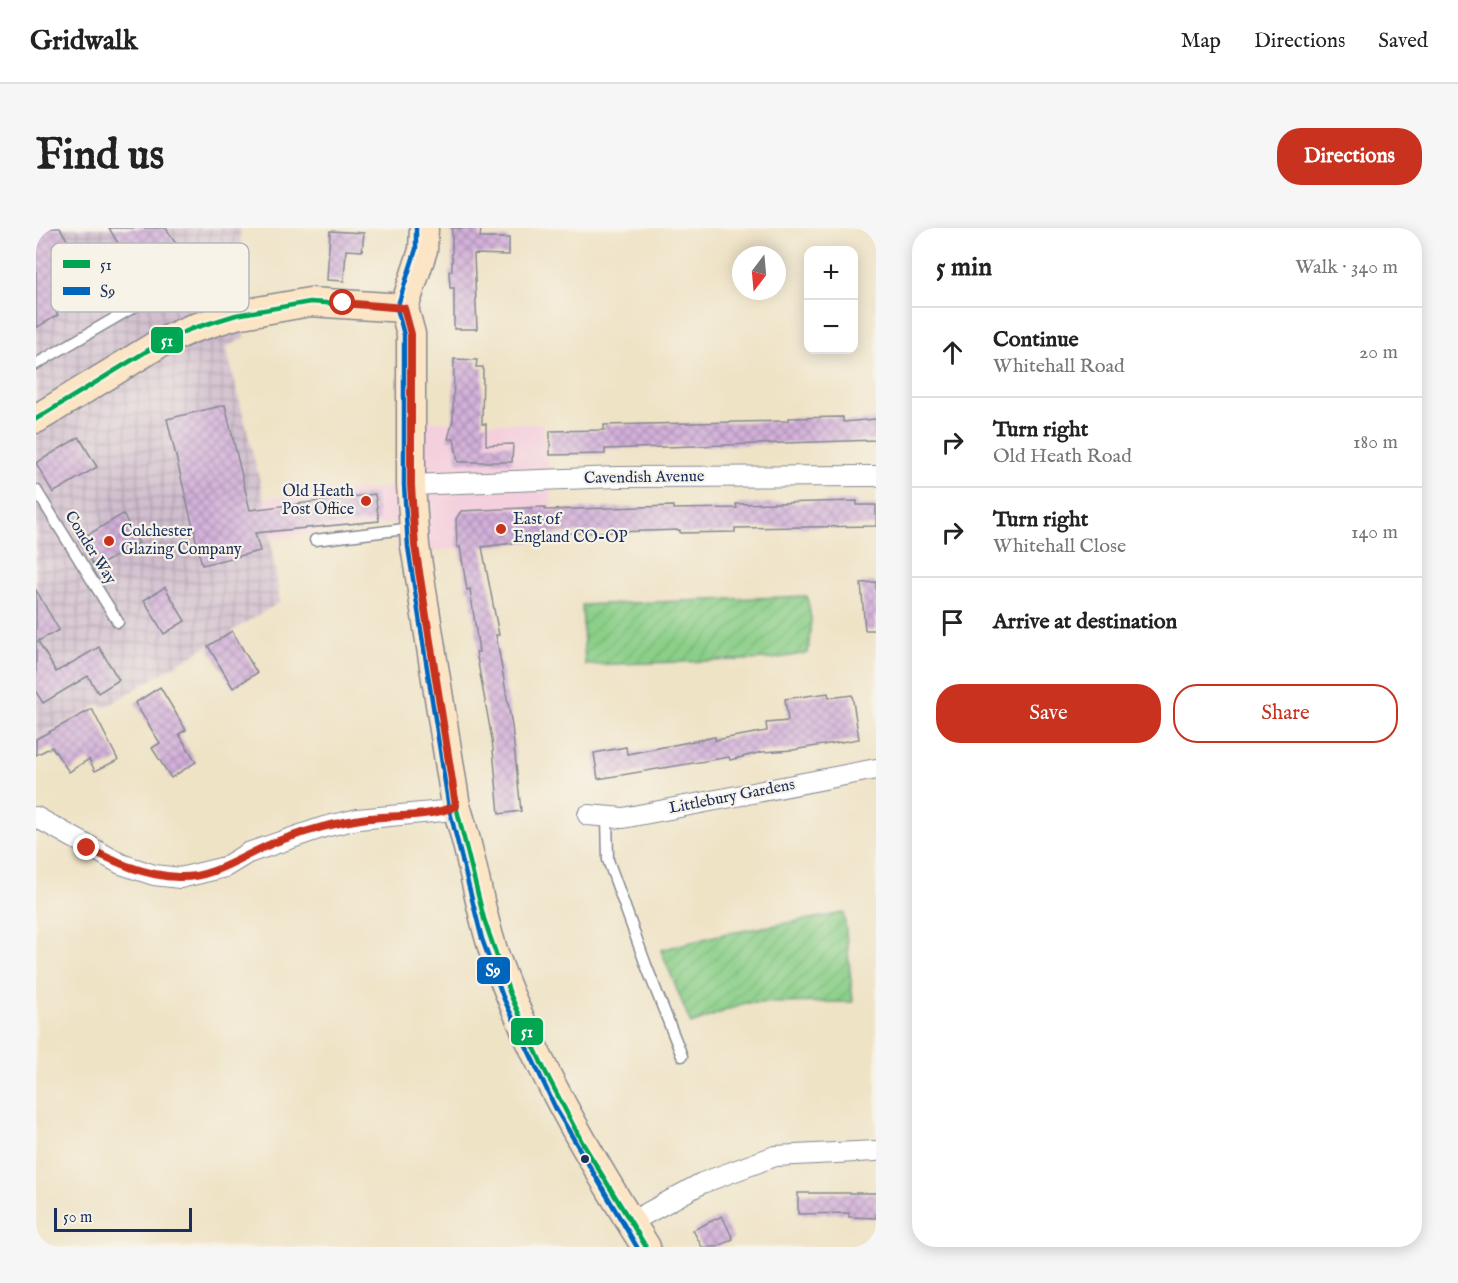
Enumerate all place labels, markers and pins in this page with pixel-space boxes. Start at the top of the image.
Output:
place label: Old Heath Post Office [282,482,354,520]
marker: Old Heath Post Office [359,494,373,508]
place label: East of England CO-OP [513,510,628,548]
place label: Colchester Glazing Company [121,522,242,560]
marker: East of England CO-OP [494,522,508,536]
marker: Colchester Glazing Company [102,534,116,548]
unlabelled marker [579,1153,591,1165]

